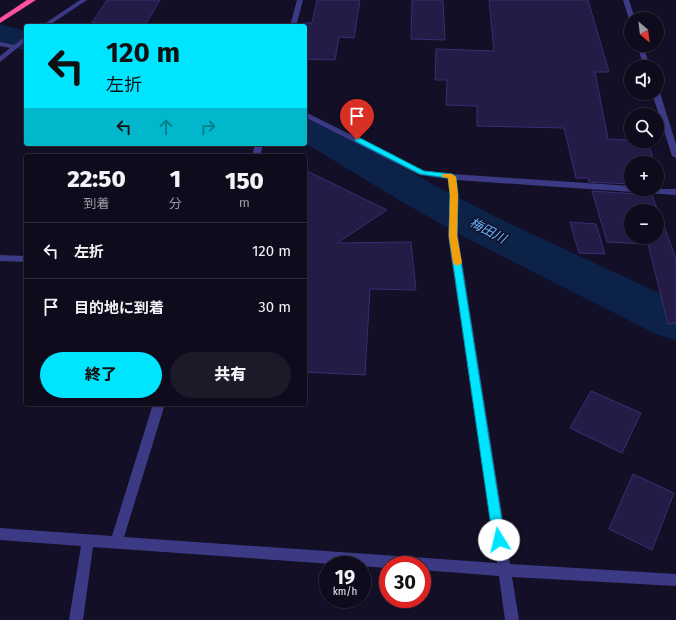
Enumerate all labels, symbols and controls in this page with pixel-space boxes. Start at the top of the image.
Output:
north arrow [624,12,664,52]
map controls [624,12,664,244]
text: 120 m [106,36,180,69]
icon: left [40,40,92,92]
button: sound [624,60,664,100]
text: 左折 [106,74,142,96]
pin [340,99,374,140]
icon: arrive [346,105,368,127]
button: search [624,108,664,148]
icon: left [113,116,135,138]
icon: ahead [155,116,177,138]
icon: right [197,116,219,138]
button: + [624,156,664,196]
text: 22:50 [67,165,126,193]
text: 1 [170,165,181,193]
text: 150 [225,167,264,195]
text: m [239,195,250,210]
text: 到着 [83,196,109,211]
text: 分 [169,196,182,211]
button: − [624,204,664,244]
water label: 梅田川 [467,215,510,247]
icon: left [40,240,62,262]
text: 120 m [252,242,291,260]
text: 左折 [74,243,104,261]
icon: arrive [40,296,62,318]
text: 30 m [258,298,291,316]
text: 目的地に到着 [74,299,164,317]
button: 終了 [40,352,162,398]
button: 共有 [170,352,291,398]
position arrow [478,519,520,561]
speed limit sign: 30 [379,556,431,608]
text: 19 [335,565,355,589]
text: km/h [333,586,357,598]

